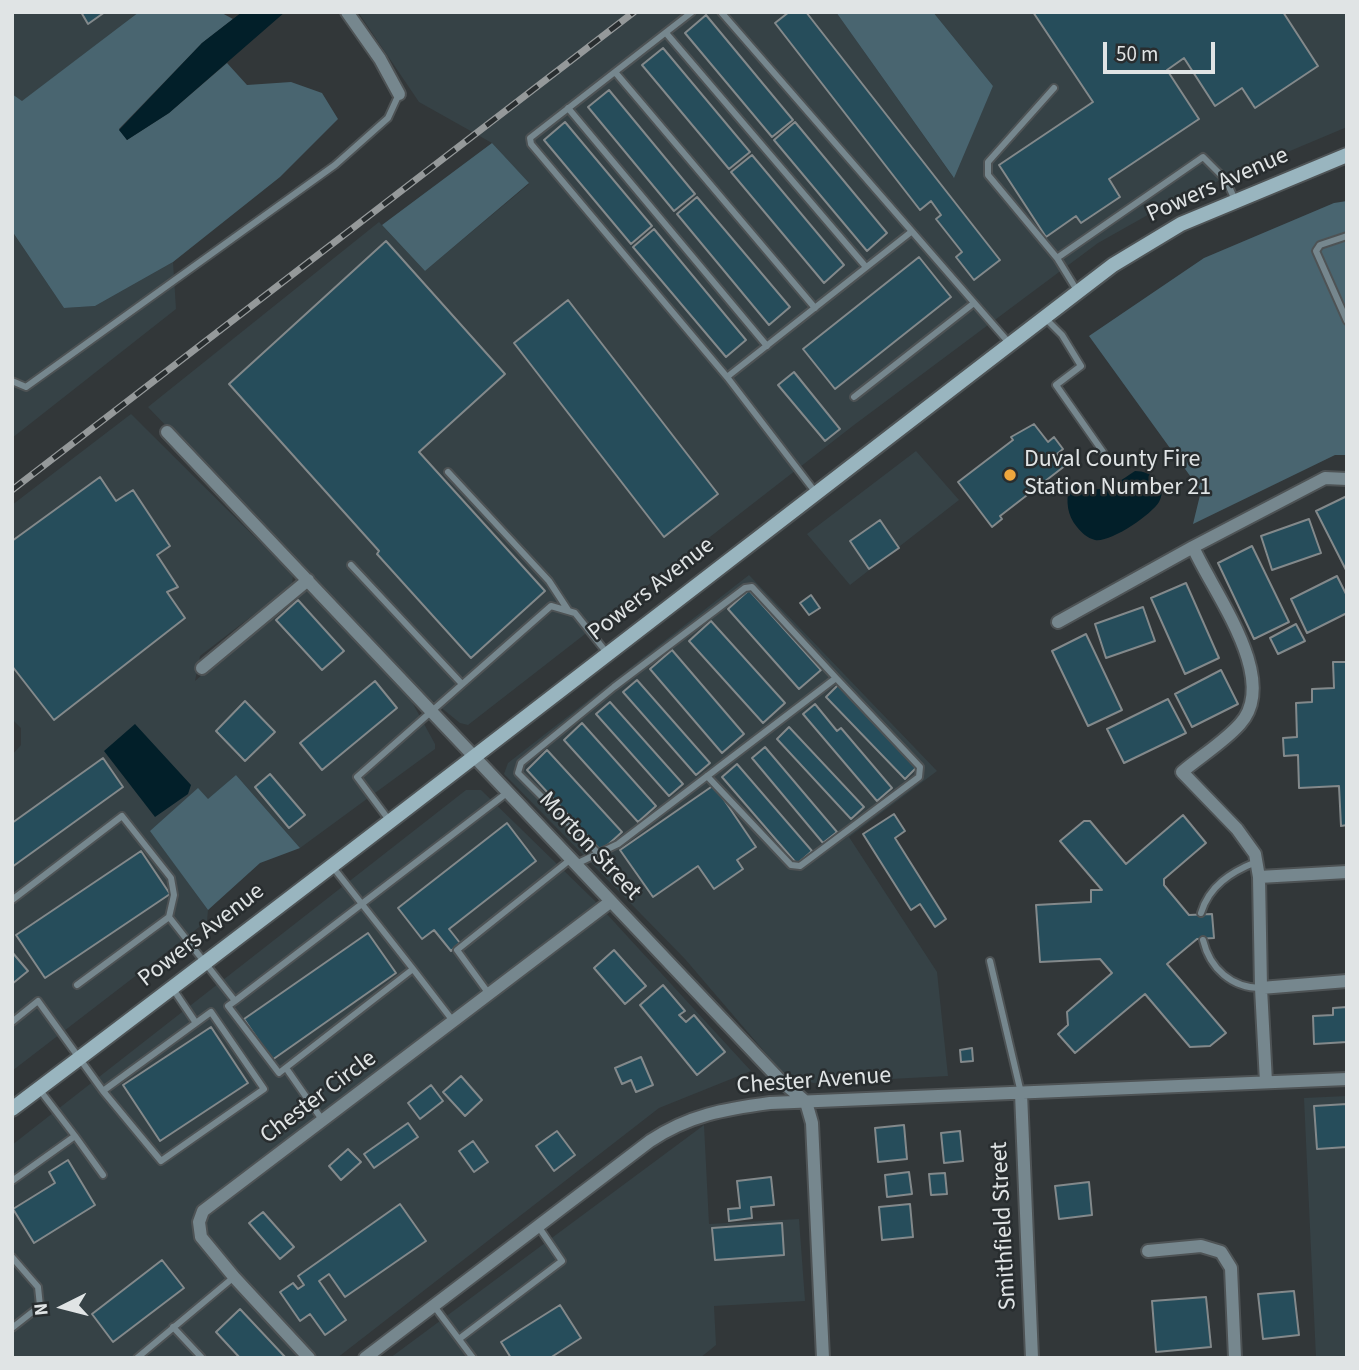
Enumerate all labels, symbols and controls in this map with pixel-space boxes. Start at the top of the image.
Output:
scale bar [1107,28,1219,72]
text: 50 m [1116,39,1158,69]
street label: Powers Avenue [1143,142,1293,230]
place label: Duval County Fire Station Number 21 [1024,447,1211,503]
marker: Duval County Fire Station Number 21 [1002,467,1018,483]
street label: Powers Avenue [583,532,721,648]
street label: Morton Street [532,787,646,907]
street label: Powers Avenue [133,878,271,994]
street label: Chester Circle [255,1045,383,1151]
street label: Chester Avenue [736,1062,892,1102]
street label: Smithfield Street [986,1141,1024,1311]
north arrow [28,1272,98,1342]
text: N [28,1302,56,1317]

